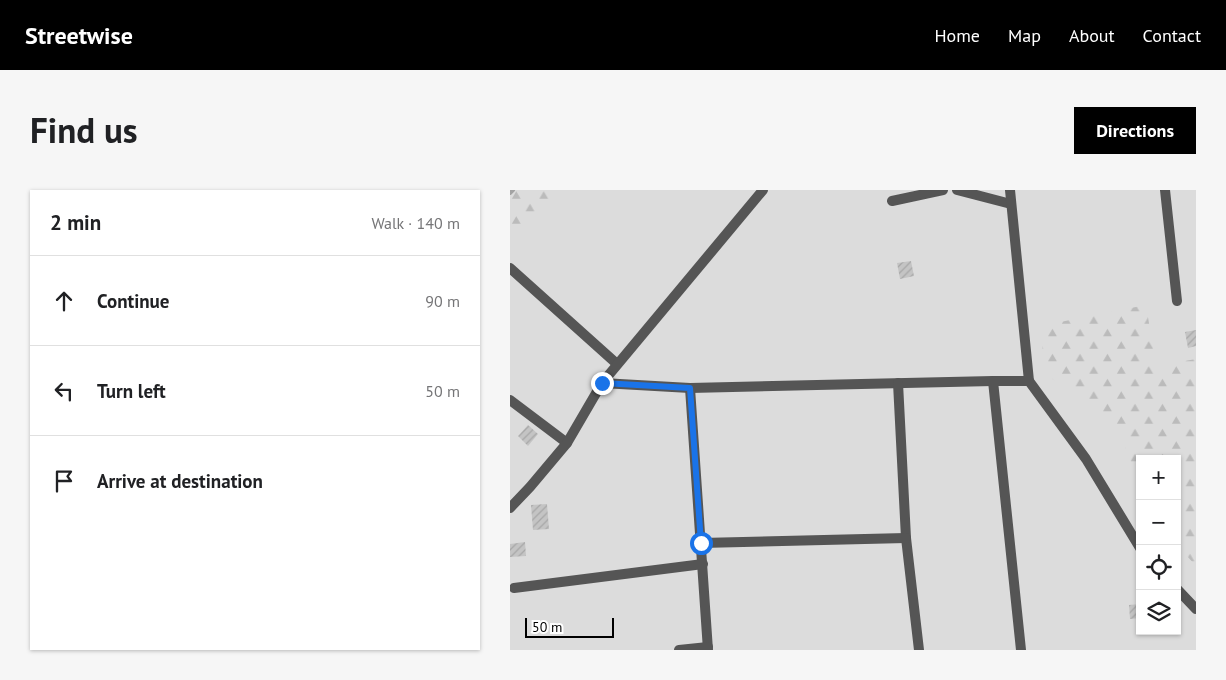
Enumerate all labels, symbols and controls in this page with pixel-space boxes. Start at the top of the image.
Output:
text: Streetwise [25,20,133,51]
text: Home [934,24,980,47]
text: Map [1008,24,1041,47]
text: About [1069,24,1115,47]
text: Contact [1143,24,1201,47]
text: Find us [30,107,138,153]
button: Directions [1074,107,1196,154]
text: 2 min [50,209,101,236]
text: Walk · 140 m [371,213,460,233]
icon: ahead [50,287,78,315]
text: Continue [97,289,169,313]
text: 90 m [425,291,460,311]
route end [591,372,614,395]
icon: left [50,377,78,405]
text: Turn left [97,379,166,403]
text: 50 m [425,381,460,401]
map controls [1136,455,1181,635]
button: + [1136,455,1181,500]
icon: arrive [50,467,78,495]
text: Arrive at destination [97,469,263,493]
button: − [1136,500,1181,545]
route start [690,532,713,555]
button: locate [1136,545,1181,590]
button: layers [1136,590,1181,635]
scale bar [525,615,614,638]
text: 50 m [532,618,562,636]

